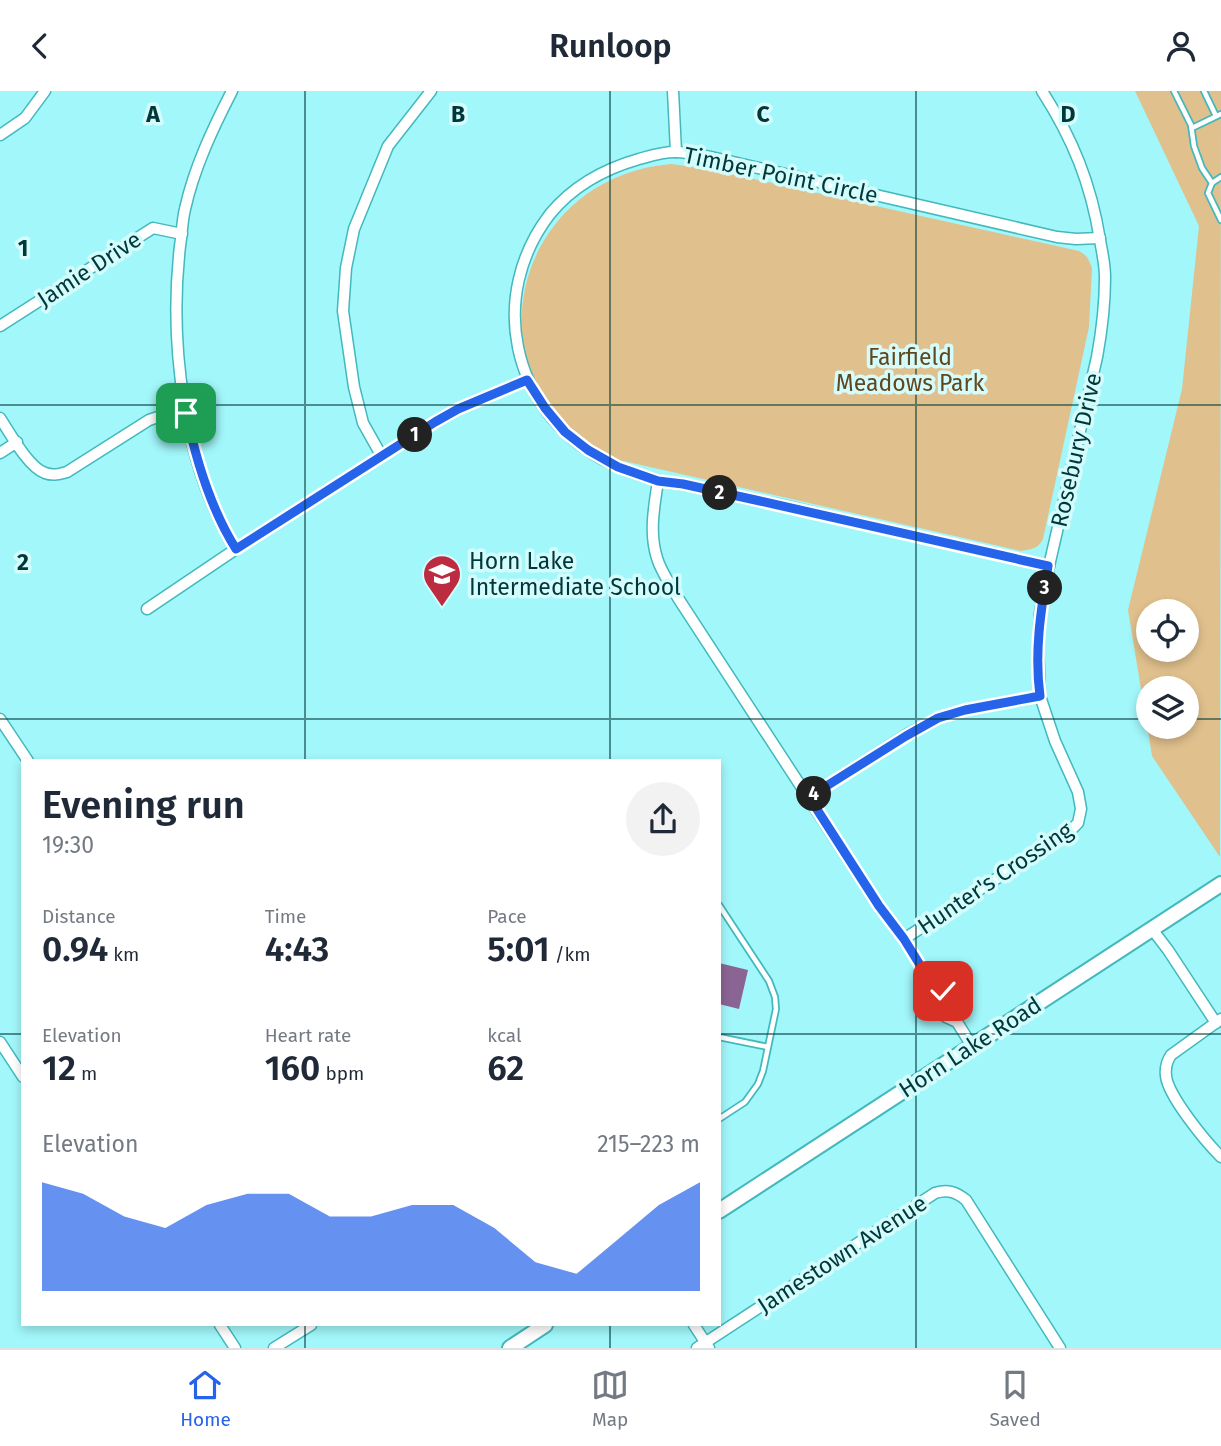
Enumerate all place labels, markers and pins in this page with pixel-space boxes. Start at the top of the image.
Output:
pin [156,383,216,443]
pin: 1 [398,417,432,453]
pin: 2 [702,475,738,511]
place label: Horn Lake Intermediate School [469,547,681,601]
school or university icon: Horn Lake Intermediate School [421,553,463,608]
pin: 3 [1028,571,1062,605]
pin: 4 [796,777,832,811]
pin [913,961,973,1021]

